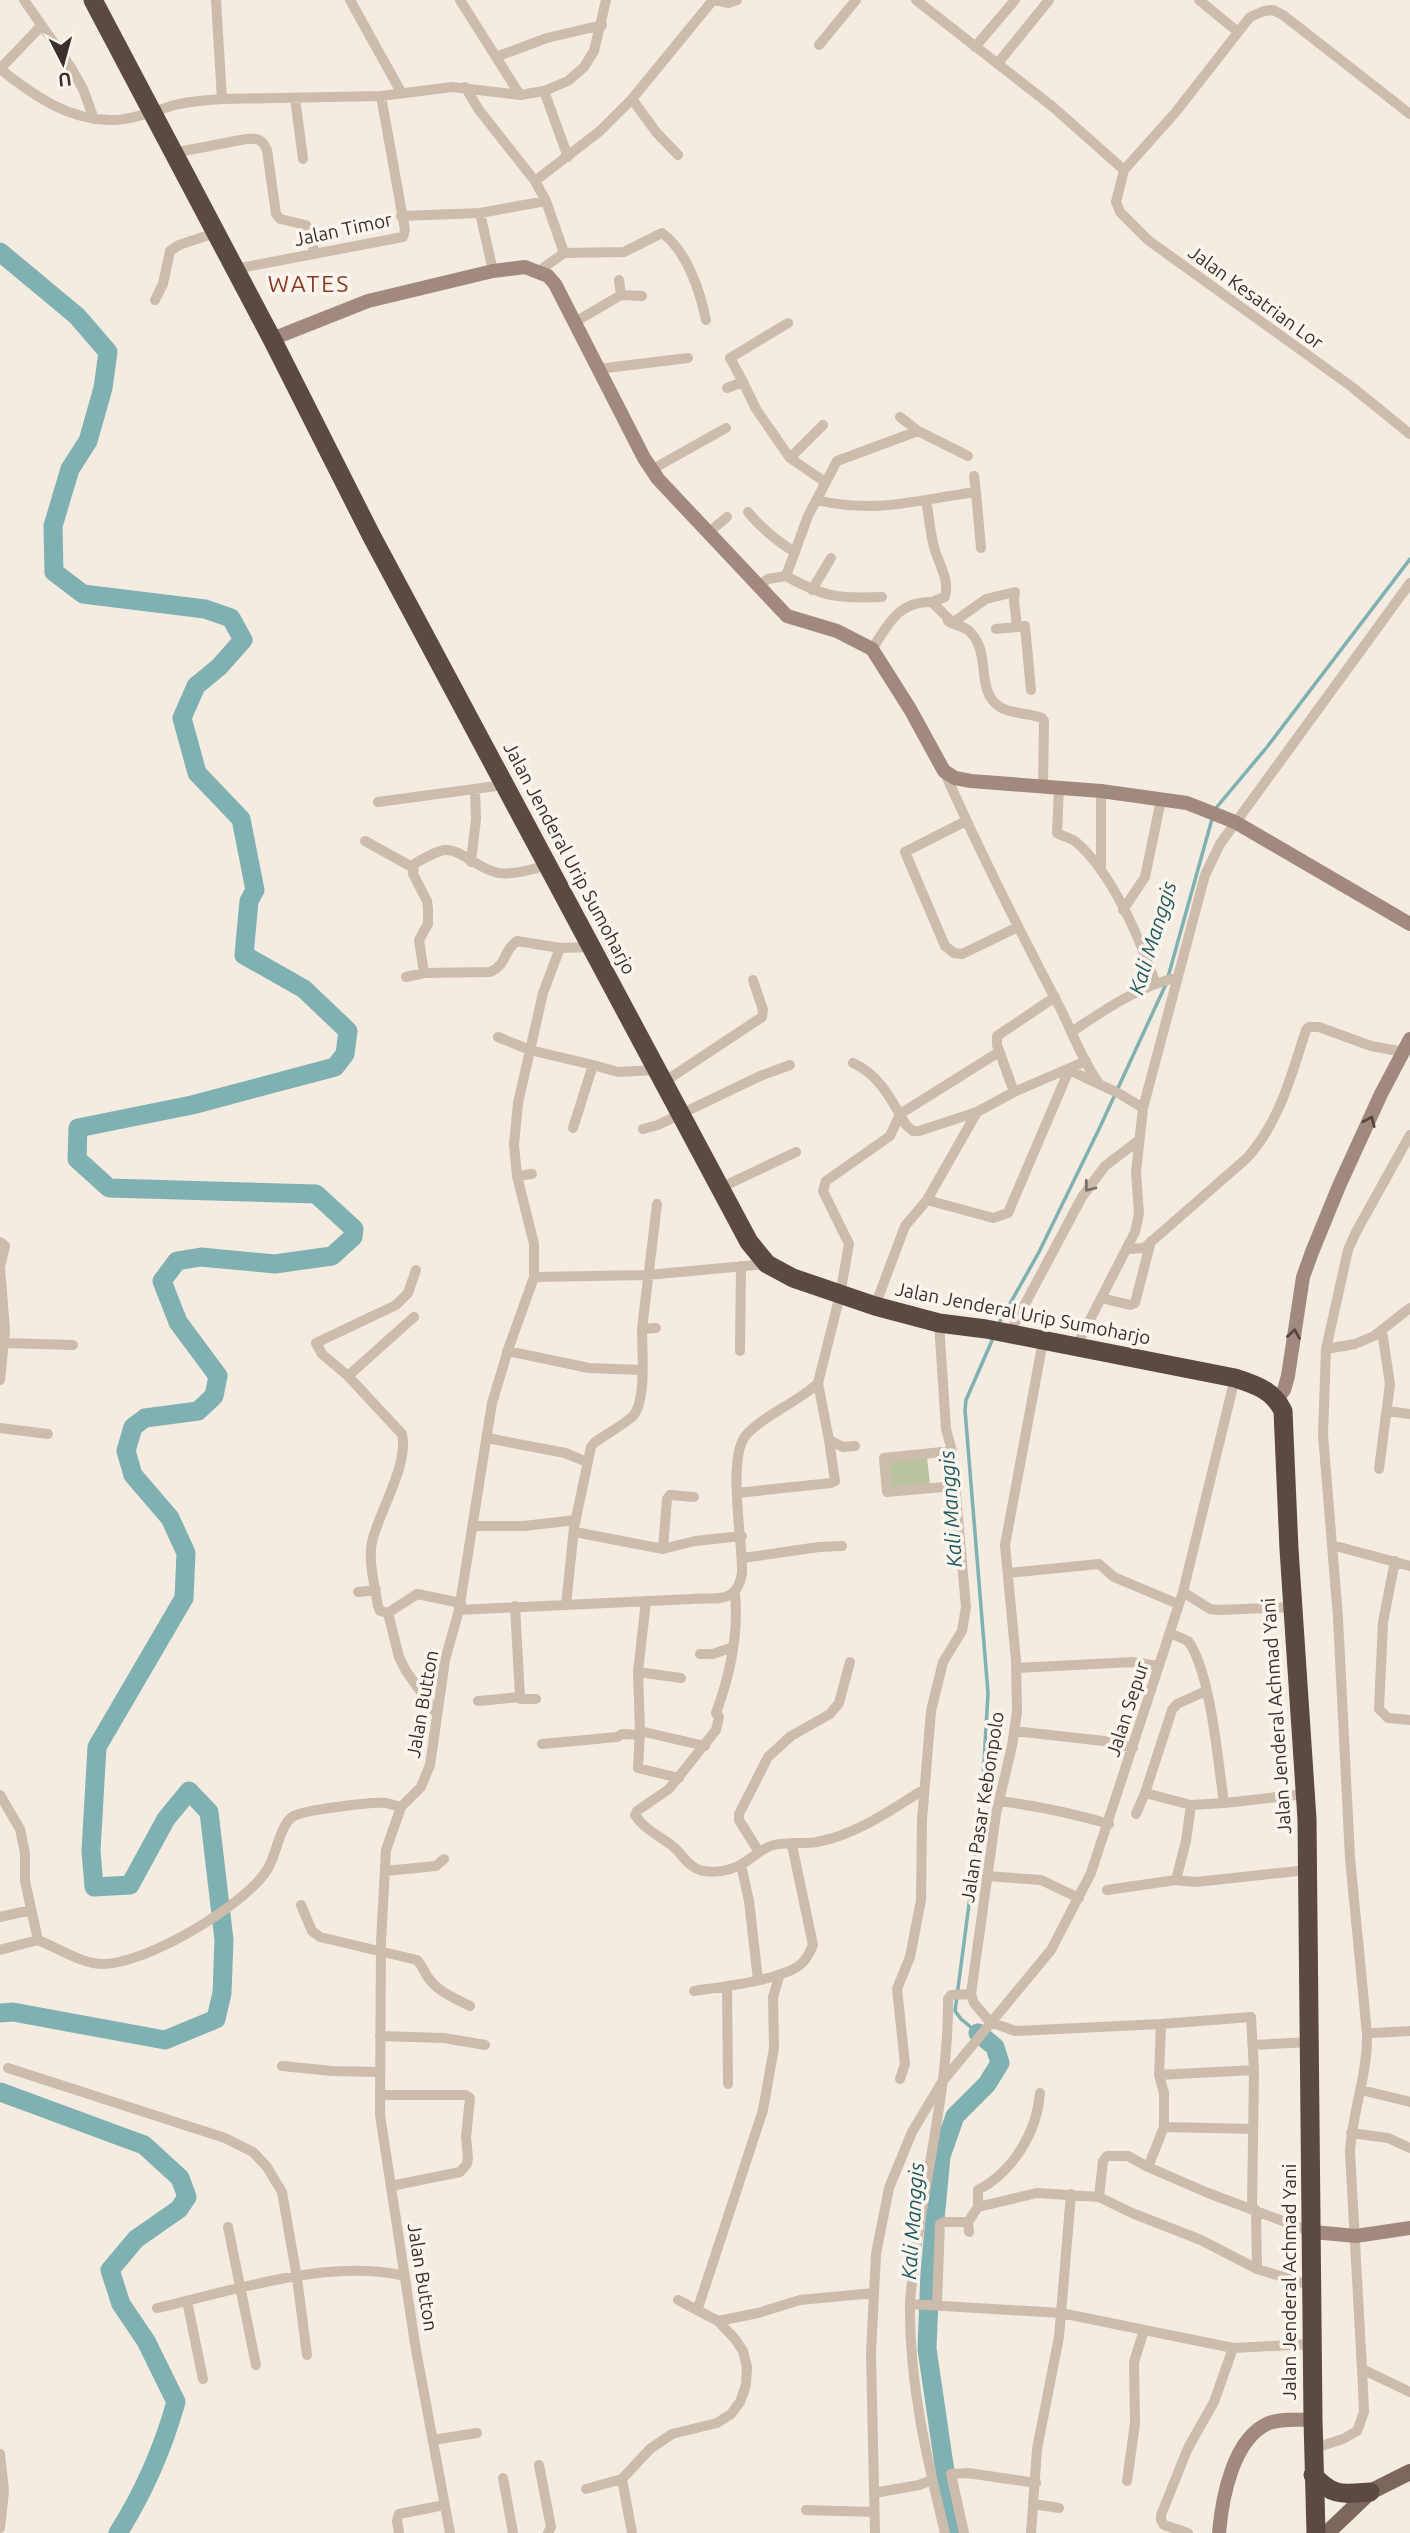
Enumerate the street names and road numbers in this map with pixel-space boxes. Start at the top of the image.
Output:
street label: Jalan Timor [292,208,394,250]
street label: Jalan Kesatrian Lor [1184,241,1328,353]
street label: Jalan Jenderal Urip Sumoharjo [499,738,641,978]
street label: Jalan Jenderal Urip Sumoharjo [893,1277,1153,1349]
street label: Jalan Jenderal Achmad Yani [1257,1597,1295,1835]
street label: Jalan Button [402,1648,442,1760]
street label: Jalan Sepur [1101,1659,1153,1759]
street label: Jalan Pasar Kebonpolo [956,1710,1008,1904]
street label: Jalan Jenderal Achmad Yani [1278,2164,1300,2400]
street label: Jalan Button [404,2222,442,2332]

